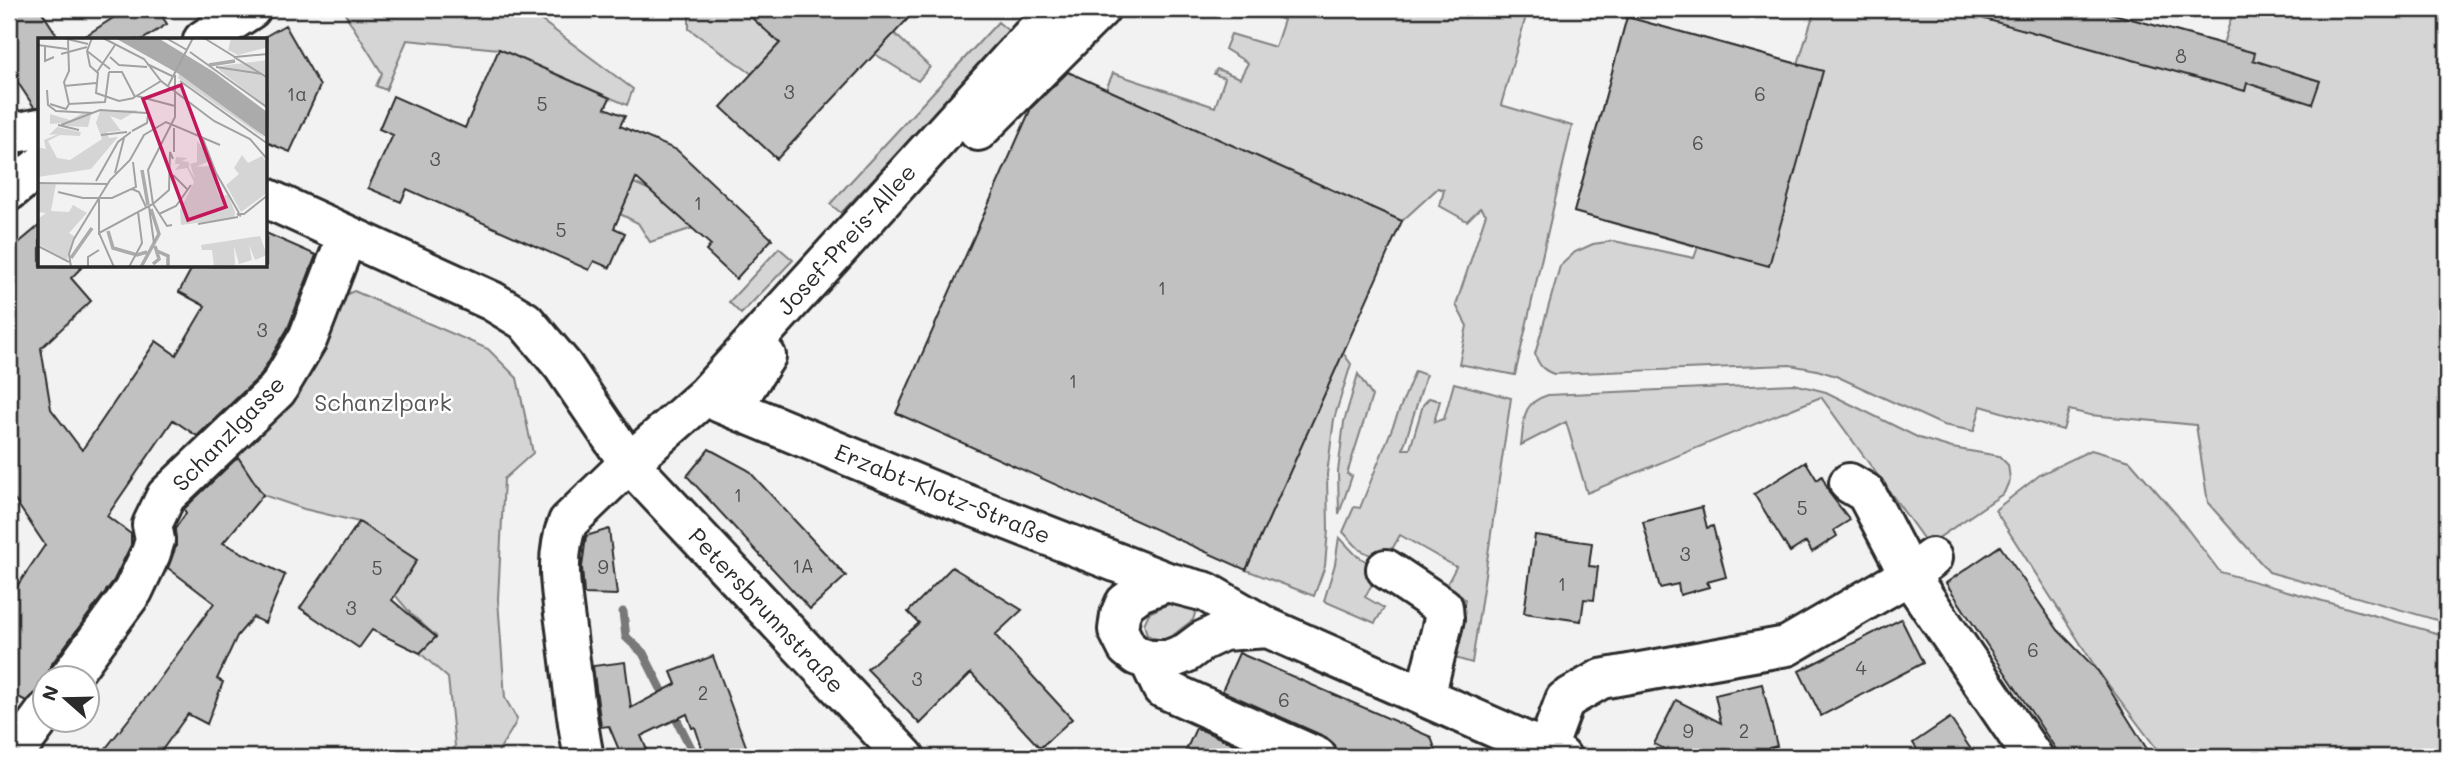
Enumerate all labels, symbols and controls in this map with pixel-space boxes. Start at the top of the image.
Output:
inset map [38,38,268,268]
house number: 8 [2175,43,2187,68]
house number: 3 [783,79,795,104]
house number: 1a [287,81,307,106]
house number: 6 [1754,81,1766,106]
house number: 5 [536,91,548,116]
house number: 6 [1692,130,1704,155]
house number: 3 [429,146,441,171]
street label: Josef-Preis-Allee [770,157,922,321]
house number: 1 [694,190,702,215]
house number: 5 [555,217,567,242]
house number: 1 [1158,275,1166,300]
house number: 3 [256,317,268,342]
house number: 1 [1069,368,1077,393]
street label: Schanzlgasse [165,369,291,497]
park label: Schanzlpark [314,387,452,417]
street label: Erzabt-Klotz-Straße [831,436,1055,550]
house number: 1 [734,482,742,507]
house number: 5 [1796,495,1808,520]
street label: Petersbrunnstraße [683,521,851,699]
house number: 3 [1679,541,1691,566]
house number: 1A [792,553,814,578]
house number: 9 [597,554,609,579]
house number: 5 [371,555,383,580]
house number: 1 [1558,571,1566,596]
house number: 3 [345,595,357,620]
house number: 6 [2027,637,2039,662]
house number: 4 [1855,655,1867,680]
north arrow [32,664,102,734]
house number: 3 [911,666,923,691]
house number: 2 [698,680,708,705]
text: N [35,682,64,704]
house number: 6 [1278,687,1290,712]
house number: 9 [1682,718,1694,743]
house number: 2 [1739,718,1749,743]

